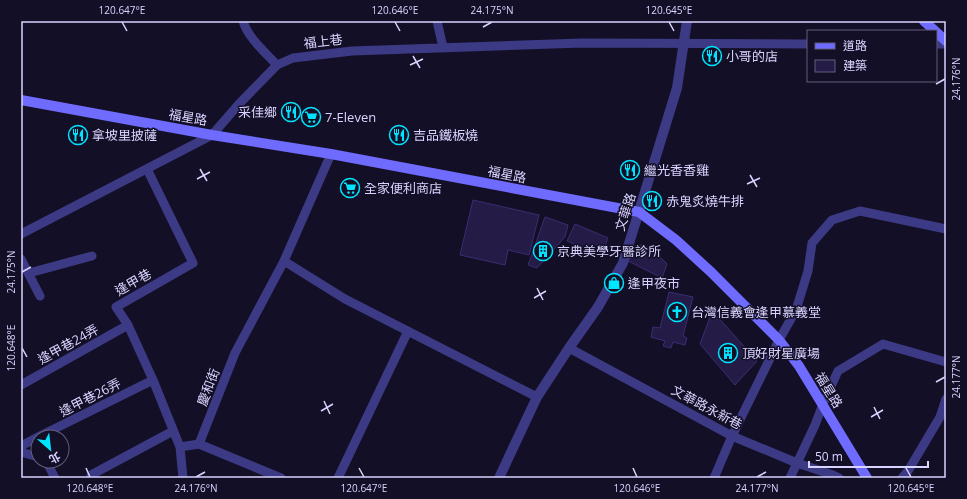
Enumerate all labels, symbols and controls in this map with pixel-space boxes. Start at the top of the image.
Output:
text: 120.647°E [99,3,145,17]
text: 120.646°E [372,3,418,17]
text: 24.175°N [470,3,514,17]
text: 120.645°E [646,3,692,17]
street label: 福上巷 [303,30,343,52]
legend [807,30,937,82]
text: 道路 [843,37,867,54]
restaurant icon: 小哥的店 [701,45,723,67]
place label: 小哥的店 [726,47,778,65]
text: 建築 [843,57,867,74]
text: 24.176°N [949,57,963,101]
restaurant icon: 采佳鄉 [280,101,302,123]
place label: 采佳鄉 [238,103,277,121]
street label: 福星路 [167,105,209,129]
supermarket icon: 7-Eleven [300,106,322,128]
place label: 7-Eleven [325,108,376,126]
restaurant icon: 拿坡里披薩 [67,124,89,146]
restaurant icon: 吉品鐵板燒 [388,124,410,146]
place label: 拿坡里披薩 [92,126,157,144]
place label: 吉品鐵板燒 [413,126,478,144]
restaurant icon: 繼光香香雞 [619,159,641,181]
street label: 福星路 [486,161,528,187]
place label: 繼光香香雞 [644,161,709,179]
supermarket icon: 全家便利商店 [339,177,361,199]
place label: 全家便利商店 [364,179,442,197]
restaurant icon: 赤鬼炙燒牛排 [641,190,663,212]
street label: 文華路 [610,191,640,233]
place label: 赤鬼炙燒牛排 [666,192,744,210]
building icon: 京典美學牙醫診所 [532,240,554,262]
place label: 京典美學牙醫診所 [557,242,661,260]
text: 24.175°N [4,250,18,294]
street label: 逢甲巷 [112,264,154,300]
shop icon: 逢甲夜市 [603,272,625,294]
place label: 逢甲夜市 [628,274,680,292]
church icon: 台灣信義會逢甲慕義堂 [666,301,688,323]
place label: 台灣信義會逢甲慕義堂 [691,303,821,321]
street label: 逢甲巷24弄 [34,320,102,368]
text: 120.648°E [4,325,18,371]
building icon: 頂好財星廣場 [717,342,739,364]
place label: 頂好財星廣場 [742,344,820,362]
text: 24.177°N [949,355,963,399]
street label: 慶和街 [193,366,223,408]
street label: 福星路 [811,369,847,411]
street label: 逢甲巷26弄 [56,374,124,420]
street label: 文華路永新巷 [668,381,746,433]
north arrow [30,429,70,469]
scale bar [809,443,928,469]
text: 50 m [815,448,843,465]
text: 北 [47,449,63,467]
text: 120.648°E [67,481,113,495]
text: 24.176°N [174,481,218,495]
text: 120.647°E [341,481,387,495]
text: 120.646°E [614,481,660,495]
text: 24.177°N [735,481,779,495]
text: 120.645°E [888,481,934,495]

